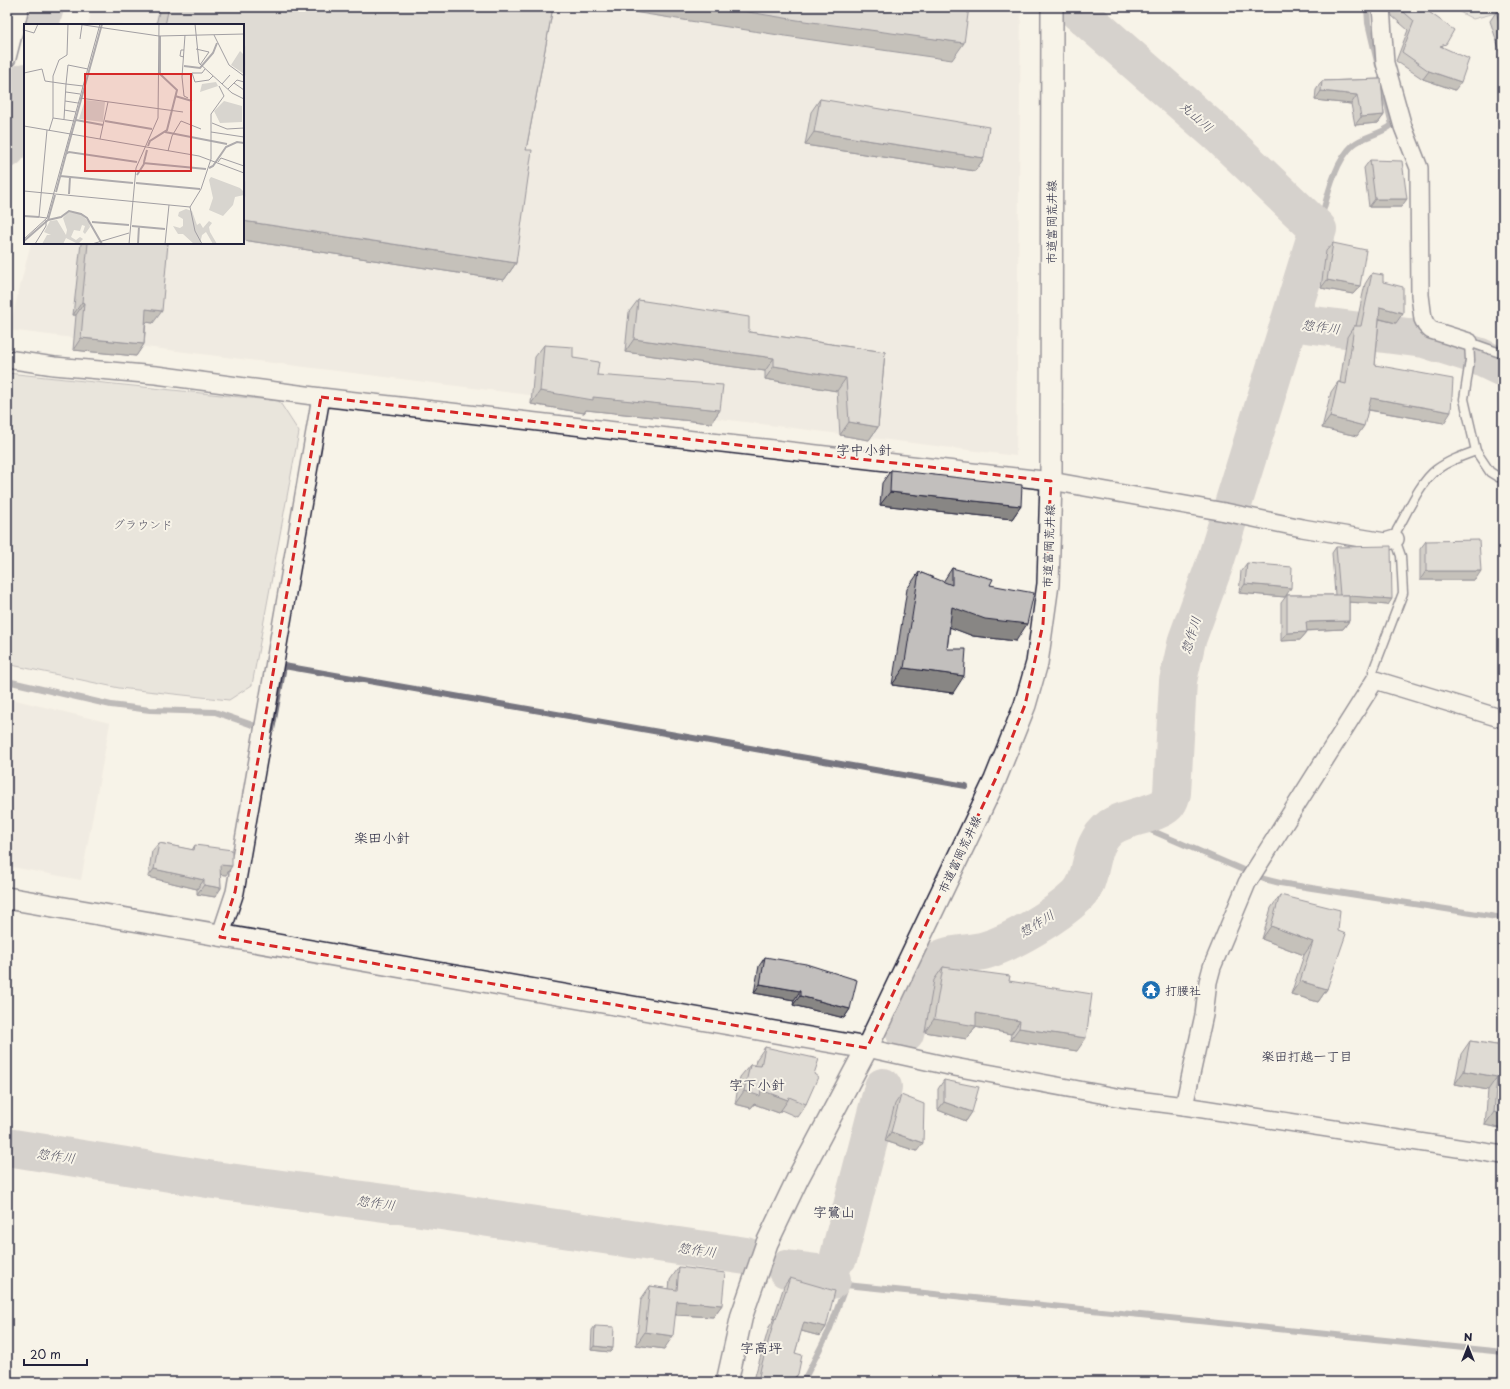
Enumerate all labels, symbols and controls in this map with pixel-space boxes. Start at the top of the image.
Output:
inset map [24,24,244,244]
water label: 丸山川 [1176,96,1218,136]
street label: 市道富岡荒井線 [1042,180,1060,264]
water label: 惣作川 [1300,314,1342,338]
district label: 字中小針 [836,439,892,460]
street label: 市道富岡荒井線 [1038,504,1058,588]
park label: グラウンド [113,515,173,533]
water label: 惣作川 [1175,614,1205,656]
street label: 市道富岡荒井線 [933,812,985,896]
district label: 楽田小針 [354,827,410,848]
water label: 惣作川 [1014,905,1058,941]
temple icon: 打腰社 [1140,979,1162,1001]
place label: 打腰社 [1165,981,1201,999]
district label: 楽田打越一丁目 [1261,1046,1353,1065]
district label: 字下小針 [729,1074,785,1095]
water label: 惣作川 [35,1143,77,1167]
water label: 惣作川 [355,1190,397,1214]
district label: 字鷺山 [813,1201,855,1222]
water label: 惣作川 [676,1237,718,1261]
north arrow [1448,1327,1488,1367]
text: N [1464,1328,1473,1345]
district label: 字高坪 [740,1337,782,1358]
scale bar [24,1341,87,1367]
text: 20 m [30,1345,61,1363]

